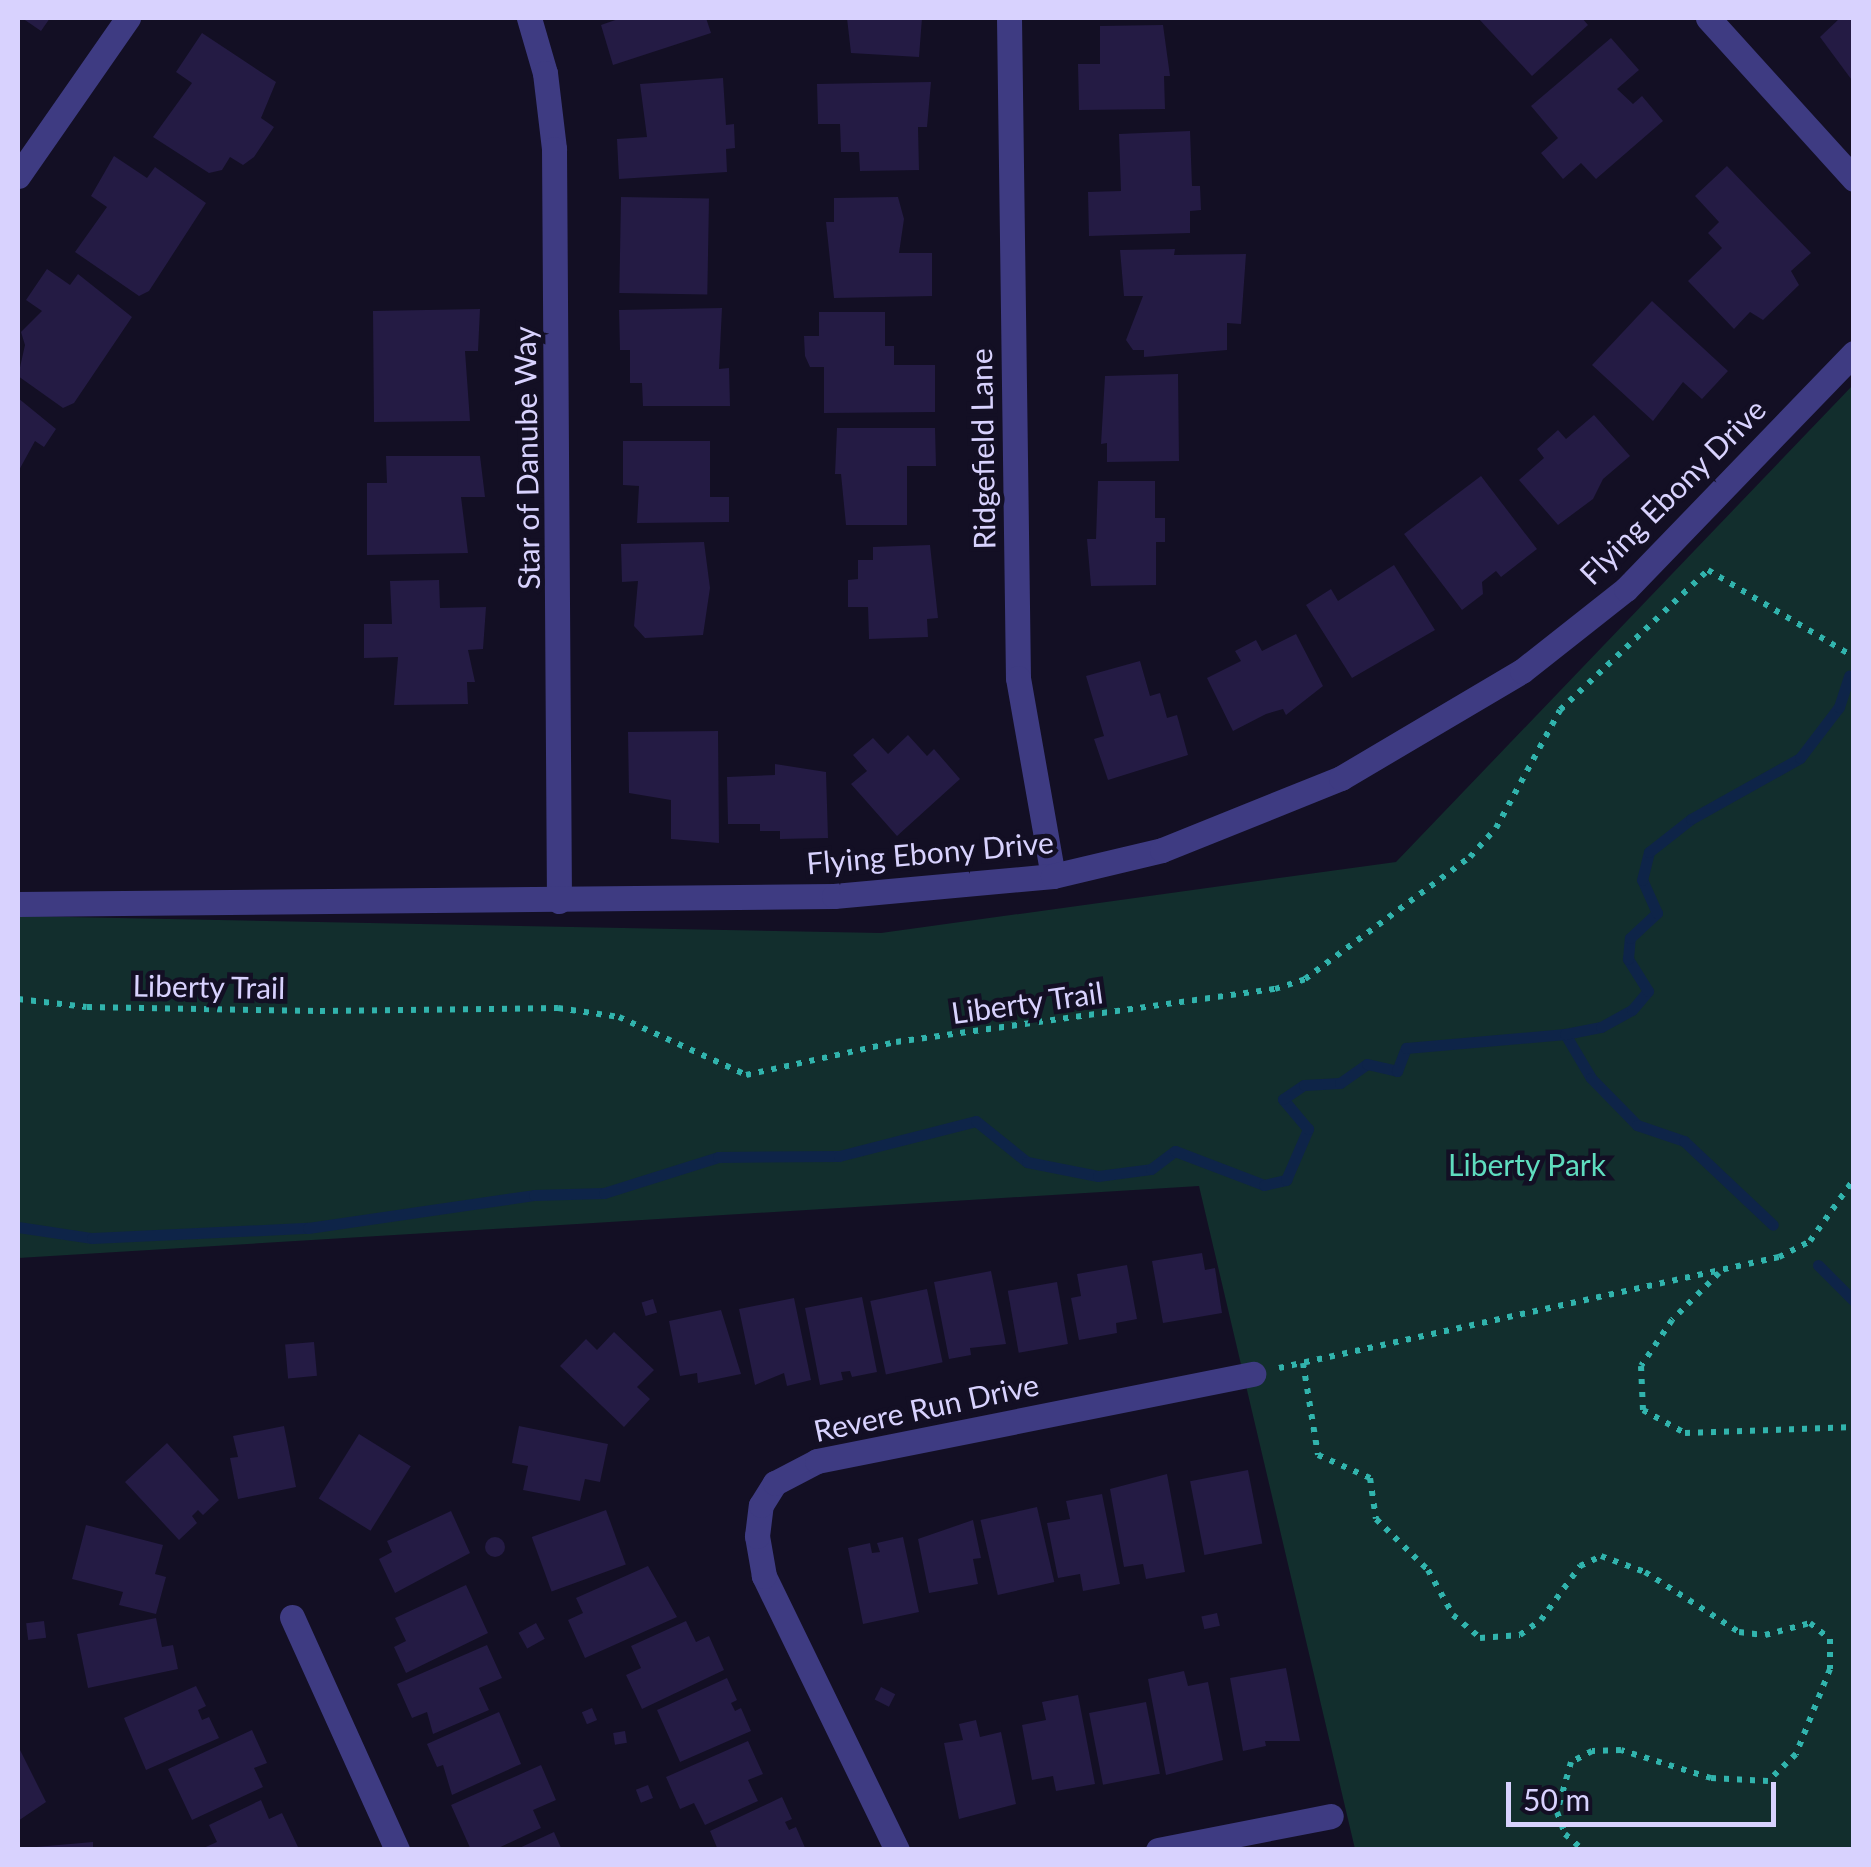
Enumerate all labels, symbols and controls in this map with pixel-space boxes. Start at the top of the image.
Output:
street label: Star of Danube Way [506,325,546,591]
street label: Ridgefield Lane [962,348,1002,550]
street label: Flying Ebony Drive [1571,390,1773,592]
street label: Flying Ebony Drive [805,823,1055,881]
street label: Liberty Trail [132,967,286,1005]
street label: Liberty Trail [948,973,1106,1031]
park label: Liberty Park [1448,1146,1606,1182]
street label: Revere Run Drive [810,1366,1042,1448]
scale bar [1511,1762,1781,1824]
text: 50 m [1523,1781,1590,1817]

